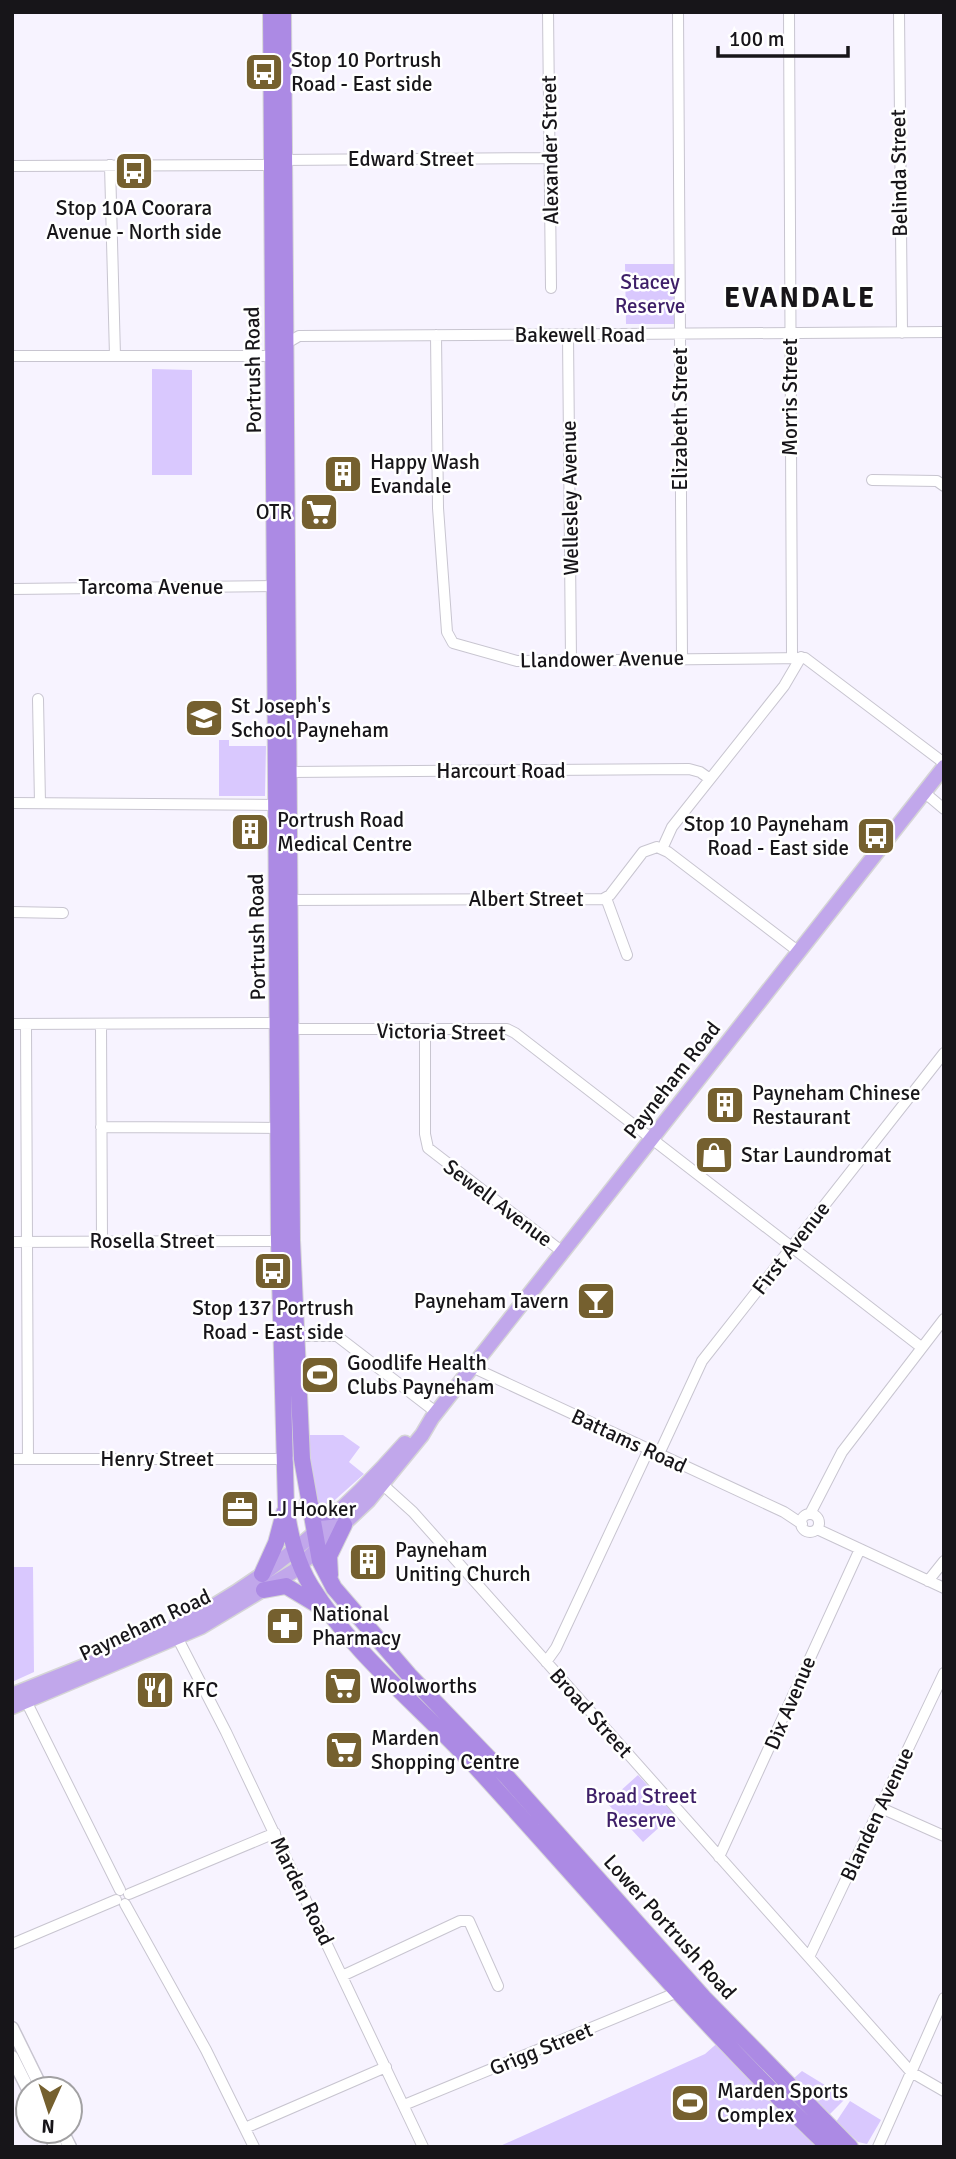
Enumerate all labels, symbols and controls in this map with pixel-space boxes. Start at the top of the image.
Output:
scale bar [718,14,848,58]
text: 100 m [729,26,784,52]
place label: Stop 10 Portrush Road - East side [291,47,441,97]
bus stop icon: Stop 10 Portrush Road - East side [243,51,285,93]
street label: Alexander Street [536,75,564,225]
street label: Belinda Street [885,109,913,237]
street label: Edward Street [348,146,474,172]
bus stop icon: Stop 10A Coorara Avenue - North side [113,150,155,192]
place label: Stop 10A Coorara Avenue - North side [46,195,222,245]
park label: Stacey Reserve [615,269,685,319]
district label: EVANDALE [724,281,876,315]
street label: Portrush Road [239,306,267,434]
street label: Bakewell Road [515,322,645,348]
street label: Morris Street [777,338,803,456]
street label: Elizabeth Street [667,347,693,491]
street label: Wellesley Avenue [556,420,584,576]
place label: Happy Wash Evandale [370,449,480,499]
building icon: Happy Wash Evandale [322,453,364,495]
supermarket icon: OTR [298,491,340,533]
place label: OTR [256,499,292,525]
street label: Tarcoma Avenue [78,574,224,600]
street label: Llandower Avenue [520,645,684,673]
place label: St Joseph's School Payneham [231,693,389,743]
school or university icon: St Joseph's School Payneham [183,697,225,739]
street label: Harcourt Road [436,758,566,784]
place label: Portrush Road Medical Centre [277,807,412,857]
building icon: Portrush Road Medical Centre [229,811,271,853]
place label: Stop 10 Payneham Road - East side [684,811,849,861]
bus stop icon: Stop 10 Payneham Road - East side [855,815,897,857]
street label: Portrush Road [243,873,271,1001]
street label: Albert Street [468,886,584,912]
street label: Payneham Road [618,1016,726,1144]
street label: Victoria Street [376,1018,506,1046]
place label: Payneham Chinese Restaurant [752,1080,921,1130]
building icon: Payneham Chinese Restaurant [704,1084,746,1126]
shop icon: Star Laundromat [693,1134,735,1176]
place label: Star Laundromat [741,1142,891,1168]
street label: Sewell Avenue [438,1154,558,1252]
street label: First Avenue [747,1196,835,1300]
street label: Rosella Street [89,1228,215,1254]
bus stop icon: Stop 137 Portrush Road - East side [252,1250,294,1292]
bar icon: Payneham Tavern [575,1280,617,1322]
place label: Payneham Tavern [414,1288,569,1314]
place label: Stop 137 Portrush Road - East side [192,1295,354,1345]
place label: Goodlife Health Clubs Payneham [347,1350,494,1400]
sports icon: Goodlife Health Clubs Payneham [299,1354,341,1396]
street label: Battams Road [567,1403,691,1479]
street label: Henry Street [100,1446,214,1472]
office icon: LJ Hooker [219,1488,261,1530]
place label: LJ Hooker [267,1496,356,1522]
place label: Payneham Uniting Church [395,1537,531,1587]
building icon: Payneham Uniting Church [347,1541,389,1583]
street label: Payneham Road [75,1583,215,1667]
place label: National Pharmacy [312,1601,401,1651]
pharmacy icon: National Pharmacy [264,1605,306,1647]
street label: Dix Avenue [759,1652,821,1754]
street label: Broad Street [544,1663,638,1763]
supermarket icon: Woolworths [322,1665,364,1707]
restaurant icon: KFC [134,1669,176,1711]
place label: Woolworths [370,1673,477,1699]
place label: KFC [182,1677,218,1703]
place label: Marden Shopping Centre [371,1725,520,1775]
supermarket icon: Marden Shopping Centre [323,1729,365,1771]
street label: Blanden Avenue [835,1743,919,1885]
park label: Broad Street Reserve [585,1783,697,1833]
street label: Marden Road [264,1832,340,1950]
street label: Lower Portrush Road [598,1849,742,2005]
street label: Grigg Street [486,2017,596,2081]
north arrow [14,2075,84,2145]
place label: Marden Sports Complex [717,2078,848,2128]
sports icon: Marden Sports Complex [669,2082,711,2124]
text: N [41,2114,55,2138]

